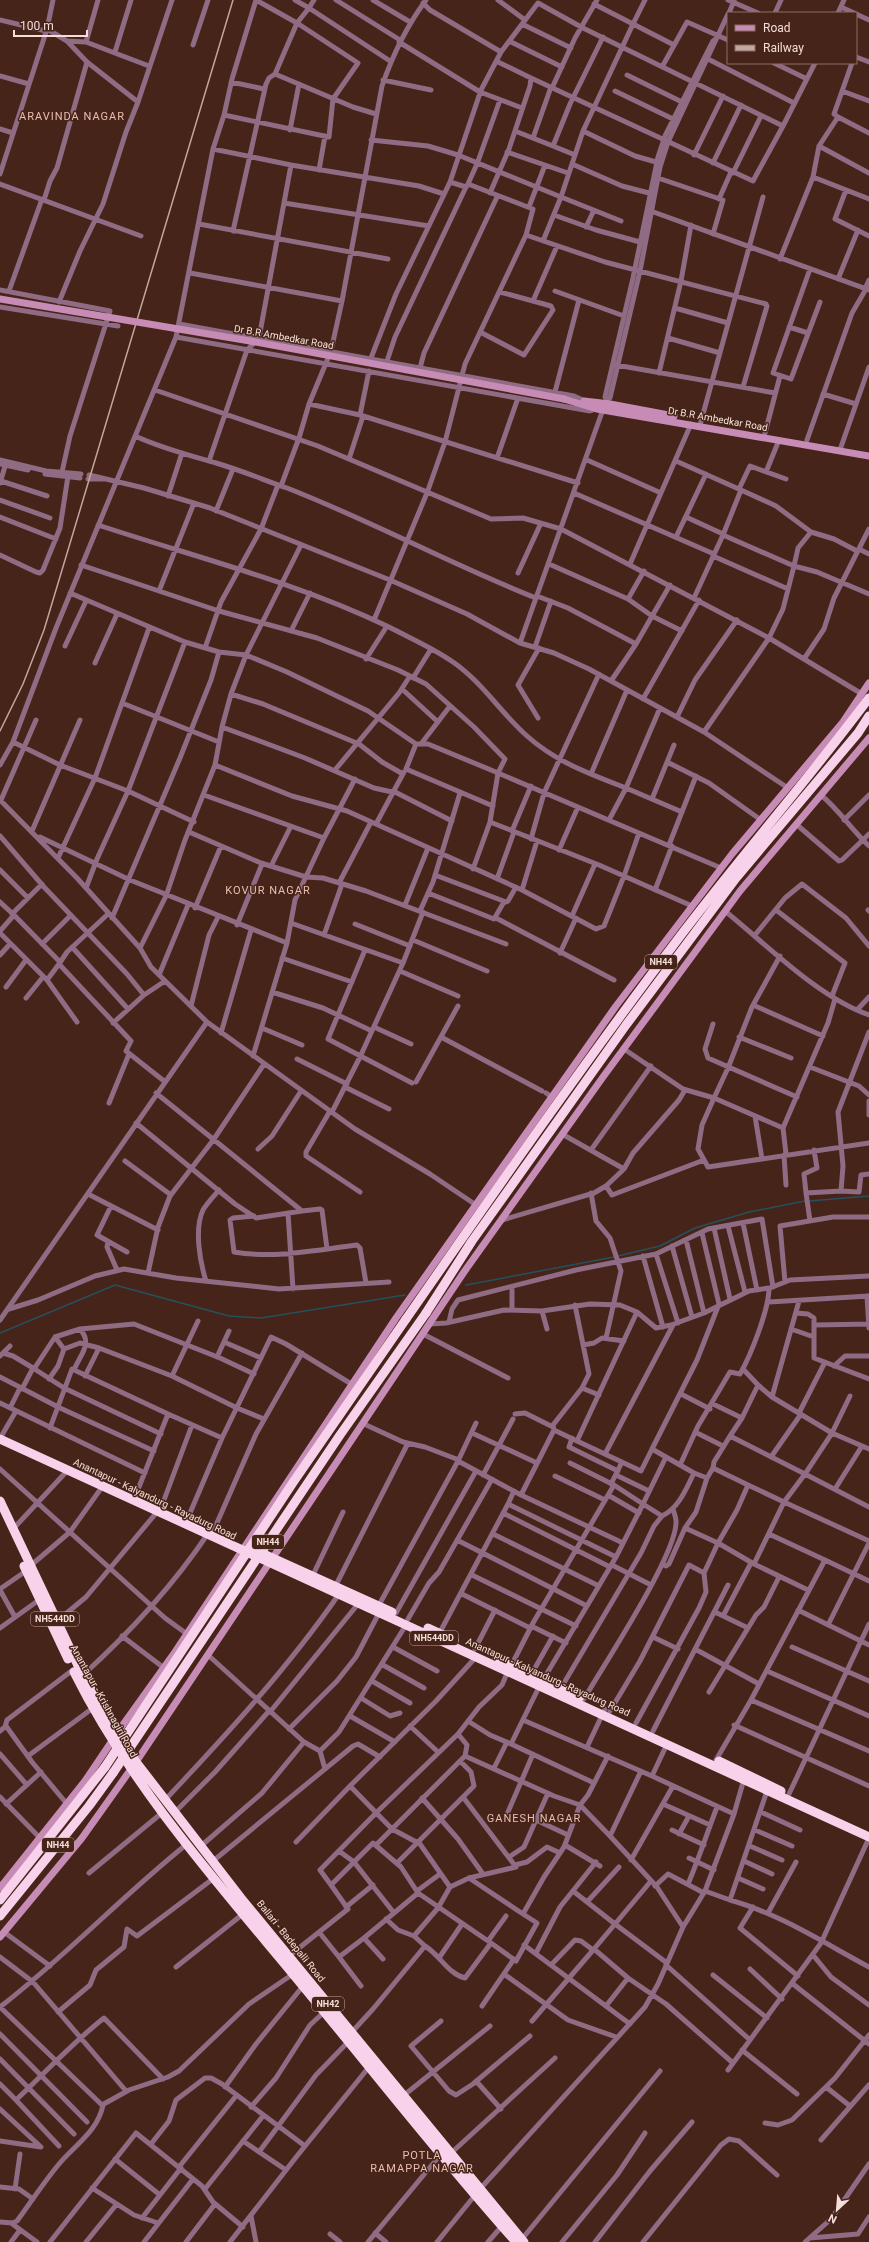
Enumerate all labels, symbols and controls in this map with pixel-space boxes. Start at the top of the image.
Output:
scale bar [14,12,87,38]
legend [727,12,857,64]
text: 100 m [20,19,54,33]
text: Road [763,21,791,35]
text: Railway [763,41,804,55]
district label: ARAVINDA NAGAR [19,110,125,123]
street label: Dr B.R Ambedkar Road [233,323,335,351]
street label: Dr B.R Ambedkar Road [667,405,769,433]
district label: KOVUR NAGAR [225,884,311,897]
road number: NH44 [645,955,677,969]
street label: Anantapur - Kalyandurg - Rayadurg Road [72,1456,238,1542]
road number: NH44 [252,1535,284,1549]
road number: NH544DD [31,1612,79,1626]
road number: NH544DD [410,1631,458,1645]
street label: Anantapur - Kalyandurg - Rayadurg Road [464,1636,632,1718]
street label: Anantapur - Krishnagiri Road [68,1643,140,1759]
district label: GANESH NAGAR [487,1812,581,1825]
road number: NH44 [42,1838,74,1852]
street label: Ballari - Badepalli Road [255,1898,327,1984]
road number: NH42 [312,1997,344,2011]
district label: POTLA RAMAPPA NAGAR [370,2149,474,2175]
north arrow [817,2190,857,2230]
text: N [826,2211,839,2226]

